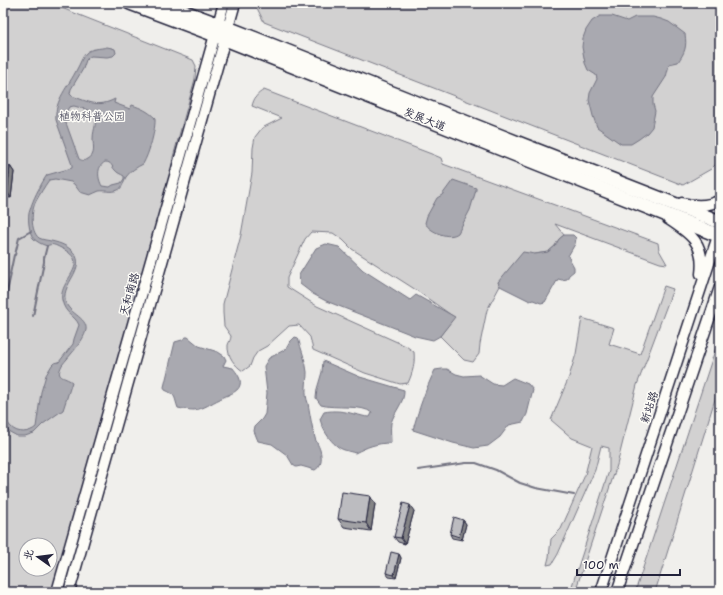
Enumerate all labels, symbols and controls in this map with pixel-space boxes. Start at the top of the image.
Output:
street label: 发展大道 [402,104,448,135]
park label: 植物科普公园 [59,109,125,124]
street label: 天和南路 [116,271,143,317]
street label: 新站路 [637,389,662,425]
north arrow [18,537,58,577]
text: 北 [20,548,37,562]
scale bar [577,551,680,577]
text: 100 m [583,557,619,573]

